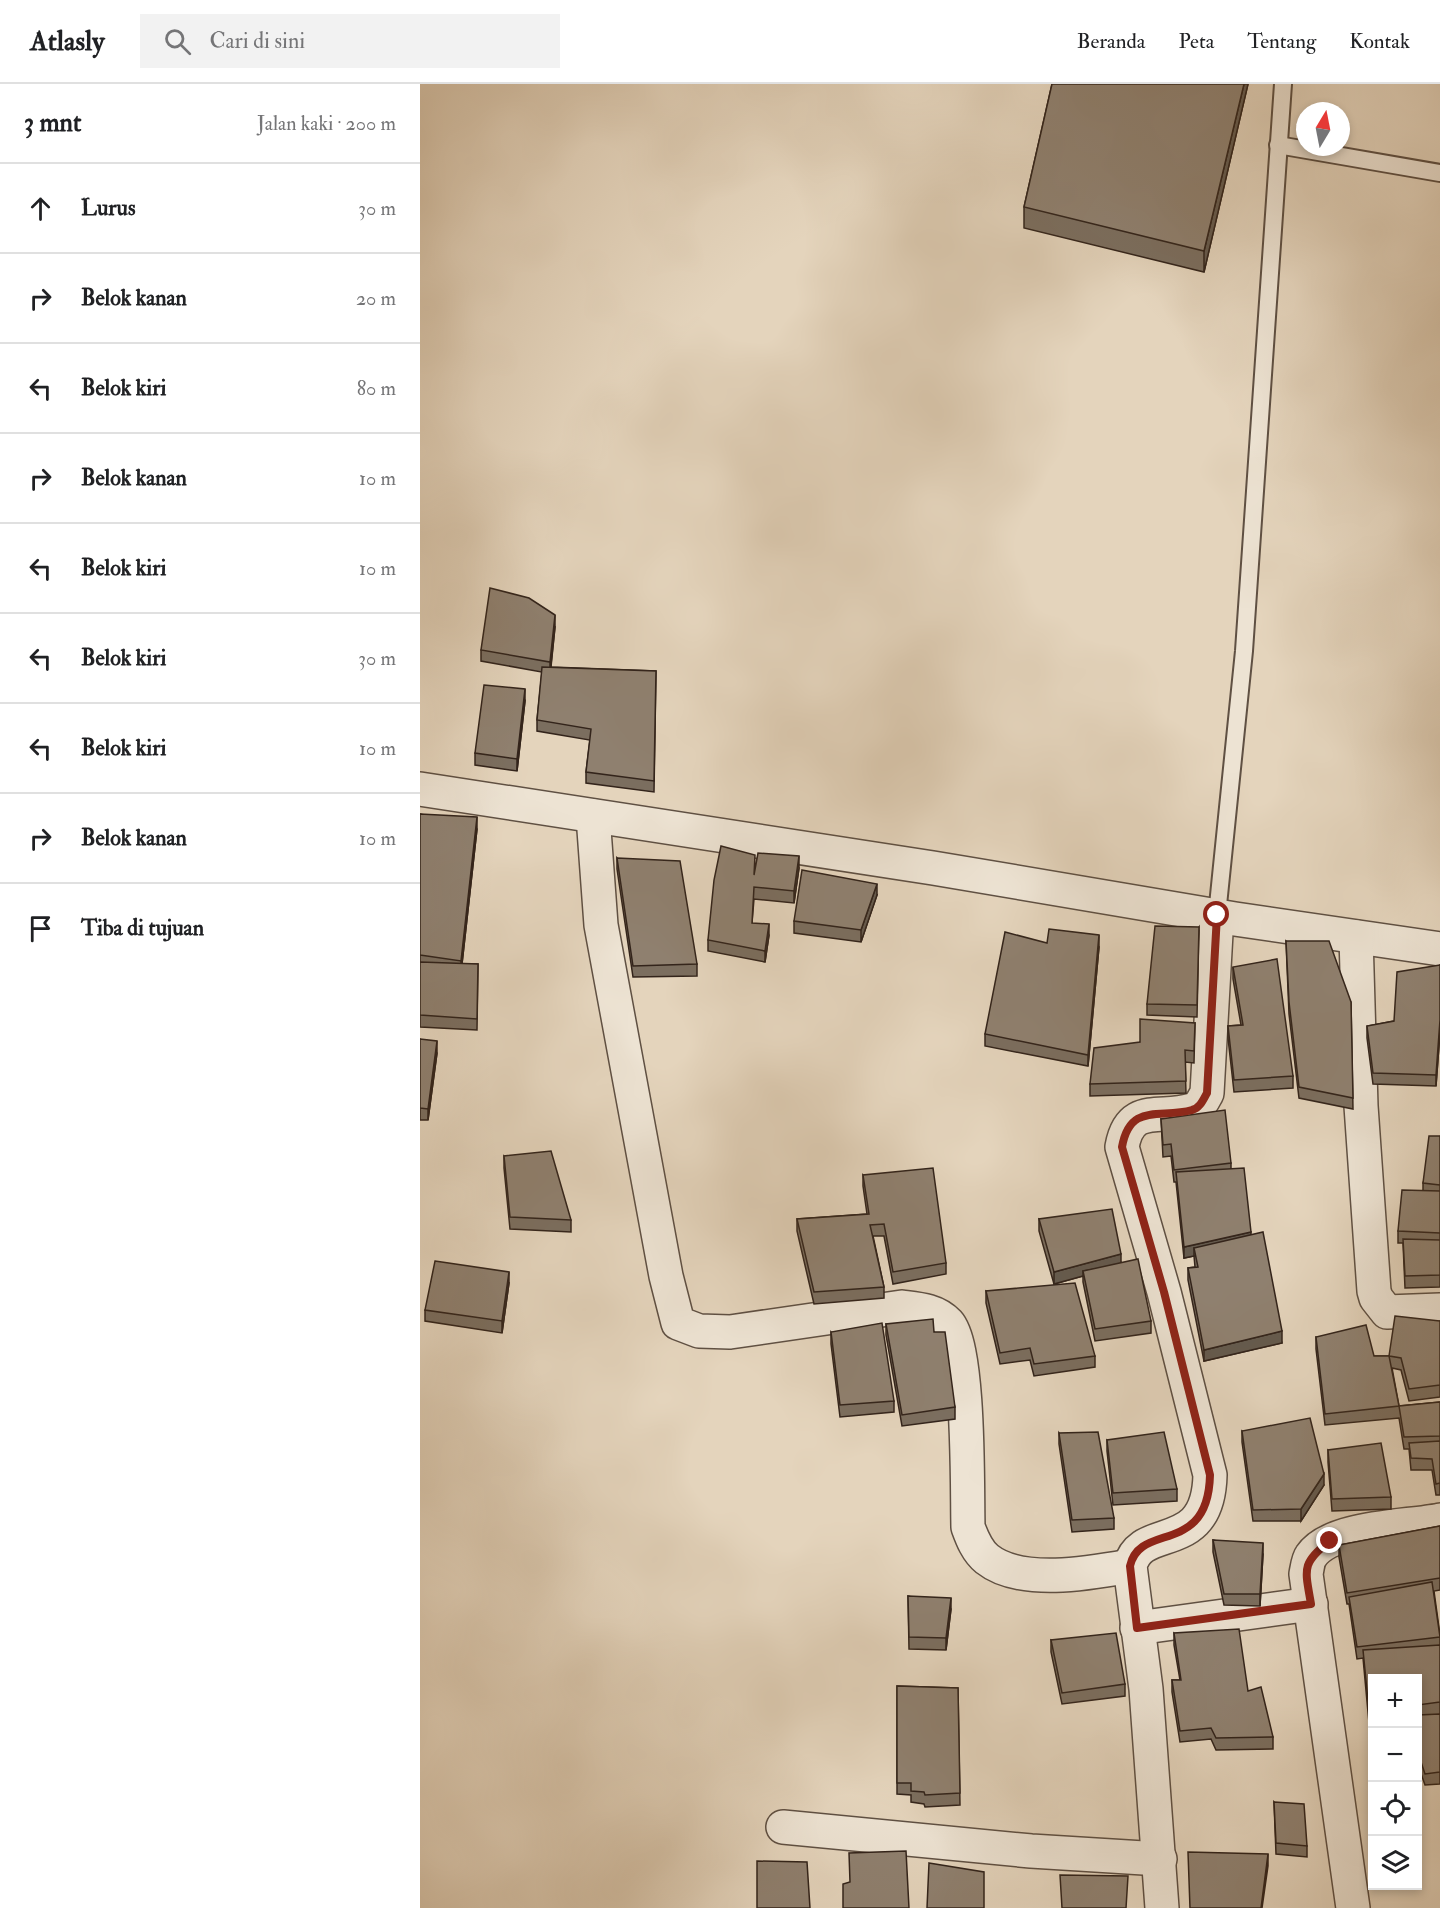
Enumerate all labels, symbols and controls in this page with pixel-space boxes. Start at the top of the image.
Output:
search box [140,14,560,68]
text: Atlasly [30,24,104,59]
icon: search [161,25,194,58]
text: Cari di sini [209,27,305,55]
text: Beranda [1077,28,1145,55]
text: Peta [1178,28,1214,55]
text: Tentang [1247,28,1316,55]
text: Kontak [1349,28,1410,55]
north arrow [1296,102,1350,156]
text: 3 mnt [24,107,81,139]
text: Jalan kaki · 200 m [257,111,396,136]
icon: ahead [24,192,57,225]
text: Lurus [81,194,135,222]
text: 30 m [358,196,396,221]
icon: right [24,282,57,315]
text: Belok kanan [81,284,187,312]
text: 20 m [356,286,396,311]
icon: left [24,372,57,405]
text: Belok kiri [81,374,166,402]
text: 80 m [357,376,396,401]
icon: right [24,462,57,495]
text: Belok kanan [81,464,187,492]
text: 10 m [359,466,396,491]
icon: left [24,552,57,585]
text: Belok kiri [81,554,166,582]
text: 10 m [359,556,396,581]
icon: left [24,642,57,675]
text: Belok kiri [81,644,166,672]
text: 30 m [358,646,396,671]
icon: left [24,732,57,765]
text: Belok kiri [81,734,166,762]
text: 10 m [359,736,396,761]
icon: right [24,822,57,855]
text: Belok kanan [81,824,187,852]
text: 10 m [359,826,396,851]
route start [1203,901,1229,927]
icon: arrive [24,912,57,945]
text: Tiba di tujuan [81,914,204,942]
route end [1316,1527,1342,1553]
map controls [1368,1674,1422,1890]
button: + [1368,1674,1422,1728]
button: − [1368,1728,1422,1782]
button: locate [1368,1782,1422,1836]
button: layers [1368,1836,1422,1890]

